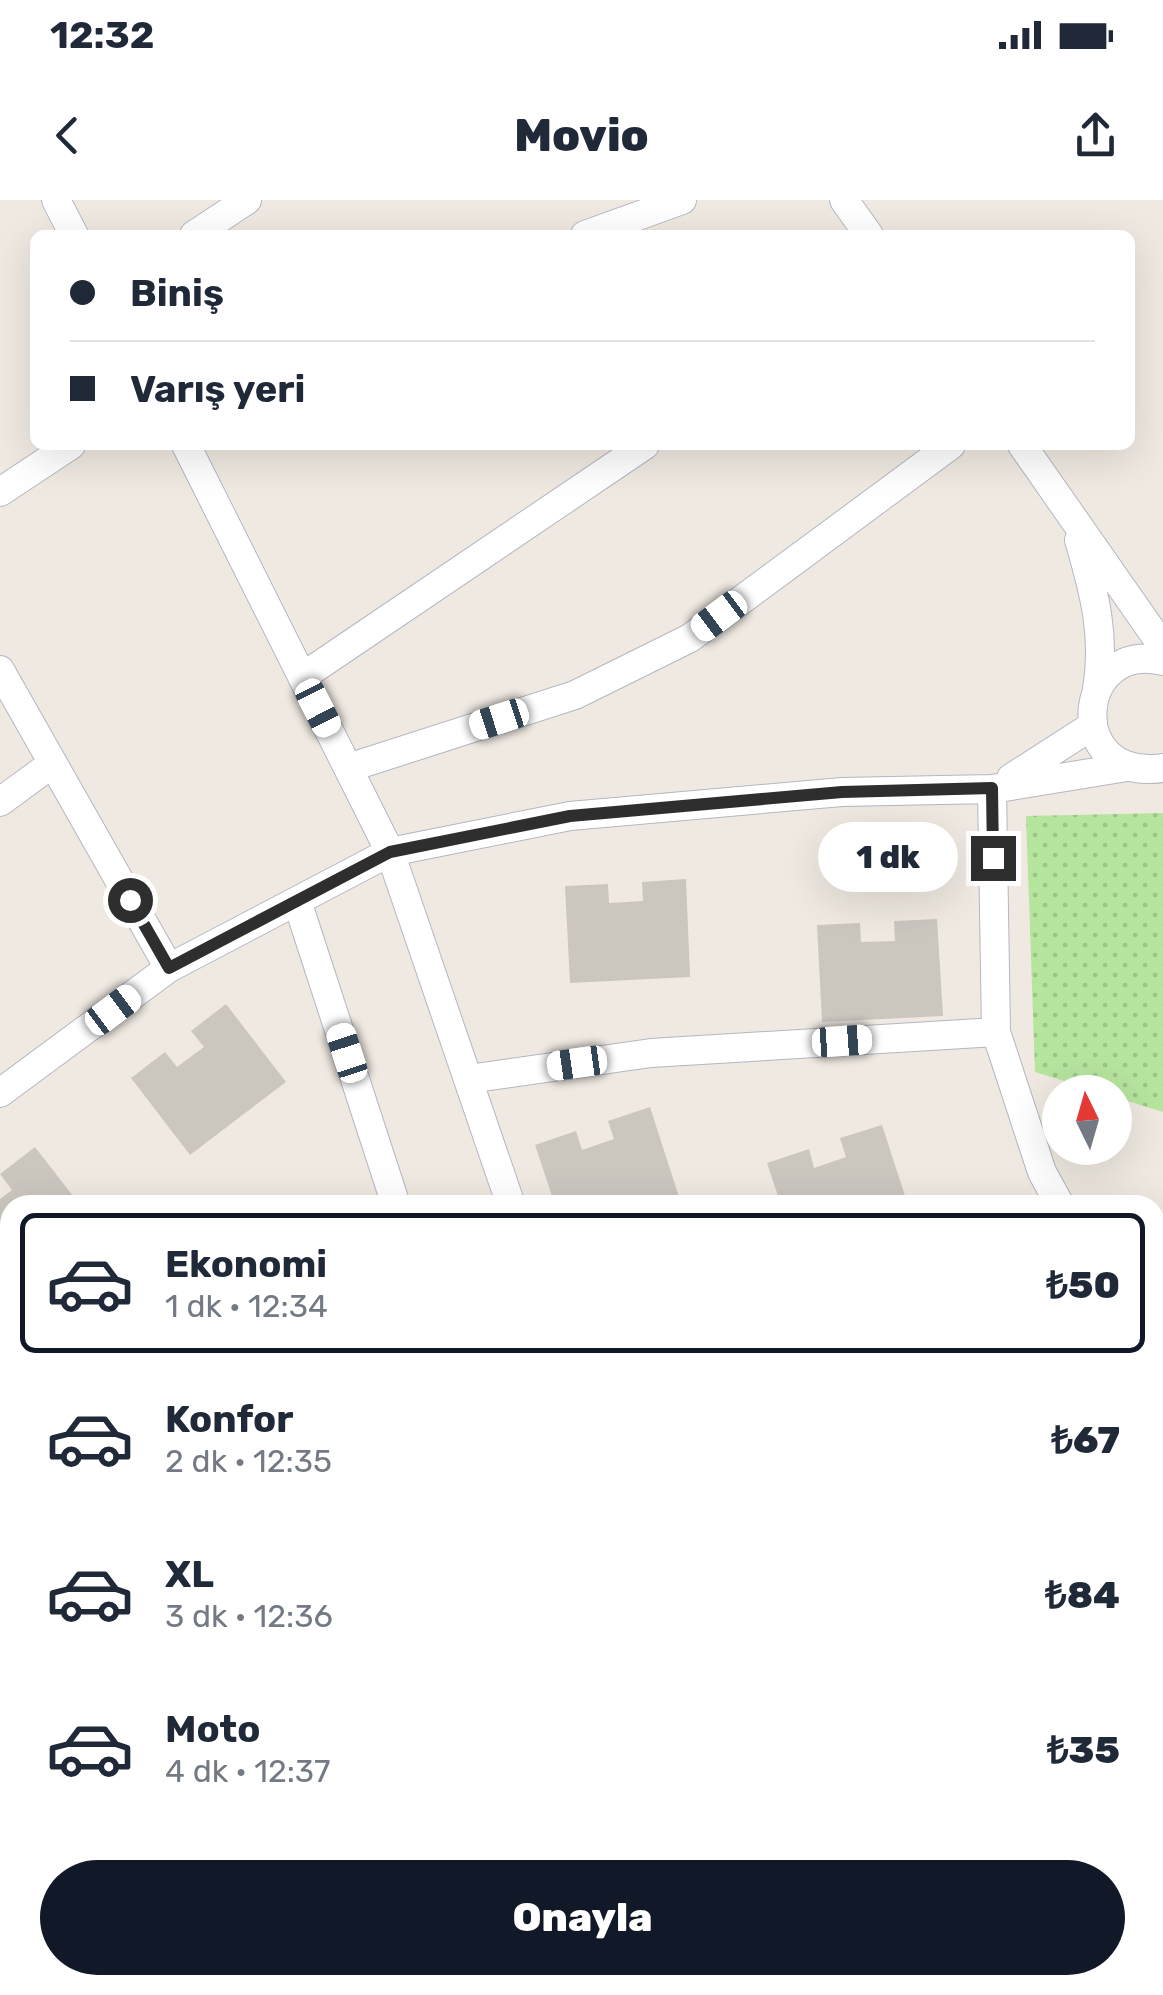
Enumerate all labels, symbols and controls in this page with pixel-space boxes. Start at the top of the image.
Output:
text: 12:32 [50,12,154,58]
icon: back [40,108,95,163]
icon: share [1068,108,1123,163]
text: Movio [514,109,649,162]
text: Biniş [130,270,224,316]
text: Varış yeri [130,366,305,412]
car [686,586,752,646]
car [291,674,345,742]
car [466,695,532,743]
callout: 1 dk [818,823,958,893]
route end [971,836,1016,881]
text: 1 dk [856,838,920,876]
route start [108,878,153,923]
car [80,980,146,1040]
car [323,1020,371,1086]
car [811,1024,873,1058]
car [545,1044,609,1082]
north arrow [1042,1075,1132,1165]
map controls [1042,1075,1132,1165]
icon: car [45,1238,135,1328]
text: Ekonomi [165,1241,327,1287]
text: ₺50 [1046,1262,1120,1308]
text: 1 dk · 12:34 [165,1287,328,1325]
icon: car [45,1393,135,1483]
text: Konfor [165,1396,294,1442]
text: ₺67 [1051,1417,1120,1463]
text: 2 dk · 12:35 [165,1442,332,1480]
icon: car [45,1548,135,1638]
text: XL [165,1551,214,1597]
text: ₺84 [1045,1572,1120,1618]
text: 3 dk · 12:36 [165,1597,333,1635]
icon: car [45,1703,135,1793]
text: Moto [165,1706,261,1752]
text: ₺35 [1047,1727,1120,1773]
text: 4 dk · 12:37 [165,1752,331,1790]
button: Onayla [40,1860,1125,1975]

